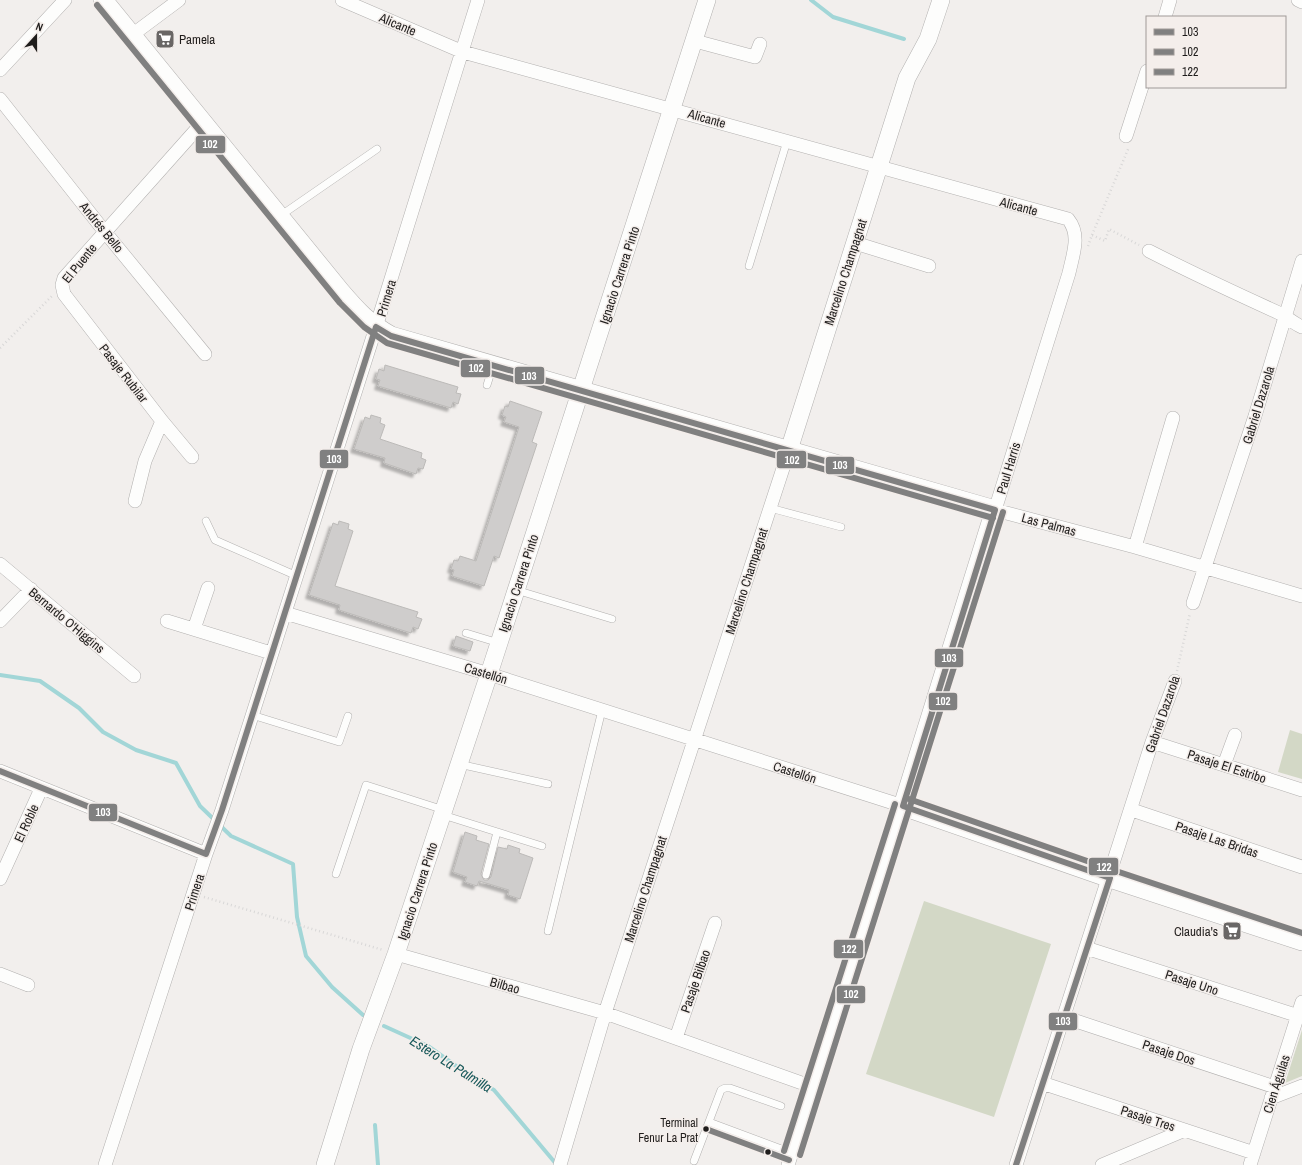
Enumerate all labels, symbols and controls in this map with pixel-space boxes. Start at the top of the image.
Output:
street label: Alicante [376,9,419,40]
north arrow [16,16,56,56]
legend [1146,16,1286,88]
text: N [34,19,45,34]
text: 103 [1182,24,1198,40]
supermarket icon: Pamela [154,28,176,50]
place label: Pamela [179,31,215,48]
text: 102 [1182,44,1198,60]
text: 122 [1182,64,1198,80]
street label: Alicante [685,105,728,132]
line badge: 102 [195,135,226,154]
text: 102 [202,137,218,151]
street label: Alicante [997,193,1040,220]
street label: Andrés Bello [75,198,127,256]
street label: Marcelino Champagnat [820,217,871,327]
street label: Ignacio Carrera Pinto [596,224,643,326]
street label: El Puente [58,240,101,287]
street label: Primera [373,277,400,319]
street label: Pasaje Rubilar [95,341,152,406]
line badge: 102 [460,359,491,378]
text: 102 [468,361,484,375]
street label: Gabriel Dazarola [1239,364,1278,446]
line badge: 103 [514,366,545,385]
text: 103 [521,369,537,383]
street label: Paul Harris [993,440,1024,496]
line badge: 103 [319,449,349,469]
line badge: 102 [776,450,807,469]
text: 103 [326,452,342,466]
text: 102 [784,453,800,467]
line badge: 103 [825,456,855,475]
text: 103 [832,458,848,472]
street label: Las Palmas [1020,509,1078,540]
street label: Marcelino Champagnat [721,526,772,636]
street label: Ignacio Carrera Pinto [495,532,542,634]
street label: Bernardo O'Higgins [25,584,108,657]
line badge: 103 [934,648,964,668]
text: 103 [941,651,957,665]
street label: Castellón [462,659,510,688]
street label: Gabriel Dazarola [1141,673,1184,755]
line badge: 102 [928,692,958,711]
text: 102 [935,694,951,708]
street label: Pasaje El Estribo [1185,746,1268,787]
street label: Castellón [771,758,819,787]
street label: El Roble [10,801,43,845]
line badge: 103 [88,803,118,822]
text: 103 [95,805,111,819]
street label: Pasaje Las Bridas [1173,817,1261,862]
street label: Marcelino Champagnat [620,834,671,944]
street label: Ignacio Carrera Pinto [394,840,441,942]
line badge: 122 [1088,857,1119,876]
text: 122 [1096,860,1112,874]
street label: Primera [181,871,208,913]
supermarket icon: Claudia's [1221,920,1243,942]
place label: Claudia's [1174,923,1218,940]
line badge: 122 [833,939,864,959]
text: 122 [841,942,857,956]
street label: Pasaje Bilbao [677,947,714,1015]
street label: Pasaje Uno [1163,966,1221,999]
street label: Bilbao [488,973,522,998]
line badge: 102 [836,985,866,1004]
text: 102 [843,987,859,1001]
line badge: 103 [1048,1012,1078,1031]
text: 103 [1055,1014,1071,1028]
water label: Estero La Palmilla [407,1032,495,1096]
street label: Pasaje Dos [1140,1036,1197,1069]
street label: Cien Águilas [1259,1053,1294,1116]
street label: Pasaje Tres [1118,1102,1177,1135]
place label: Terminal Fenur La Prat [638,1115,698,1146]
marker: Terminal Fenur La Prat [701,1124,711,1134]
unlabelled marker [763,1147,773,1157]

